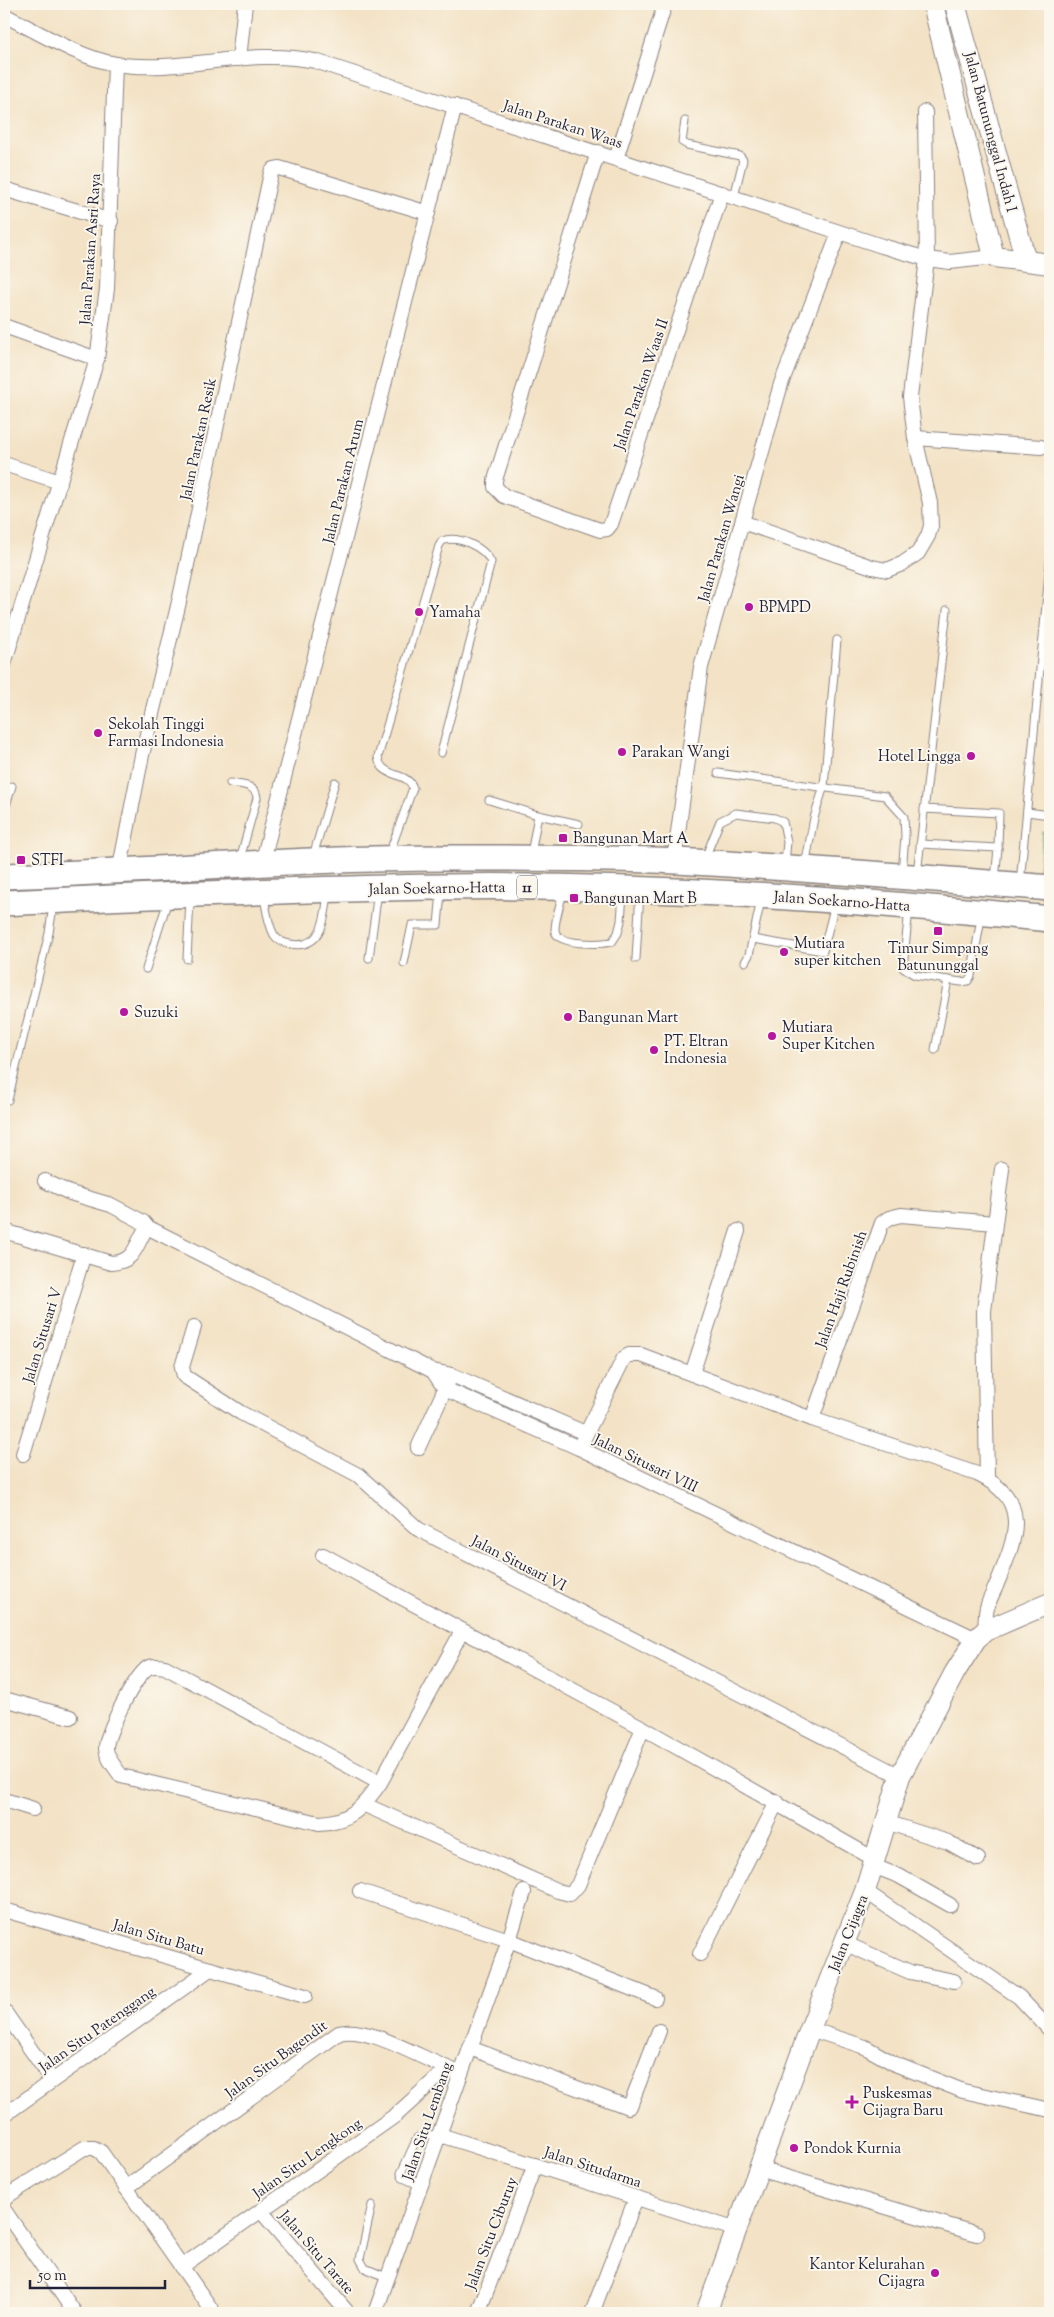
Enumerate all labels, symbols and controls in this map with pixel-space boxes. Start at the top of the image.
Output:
street label: Jalan Batununggal Indah I [958,49,1021,215]
street label: Jalan Parakan Waas [499,96,625,155]
street label: Jalan Parakan Asri Raya [76,172,107,327]
street label: Jalan Parakan Waas II [610,316,675,454]
street label: Jalan Parakan Resik [176,376,223,503]
street label: Jalan Parakan Arum [319,416,370,547]
street label: Jalan Parakan Wangi [694,472,751,606]
place label: BPMPD [759,598,811,619]
marker: BPMPD [743,601,755,613]
place label: Yamaha [429,603,481,624]
marker: Yamaha [413,606,425,618]
place label: Sekolah Tinggi Farmasi Indonesia [108,715,224,753]
marker: Sekolah Tinggi Farmasi Indonesia [92,727,104,739]
place label: Parakan Wangi [632,743,730,764]
marker: Parakan Wangi [616,746,628,758]
place label: Hotel Lingga [878,747,961,768]
marker: Hotel Lingga [965,750,977,762]
place label: Bangunan Mart A [573,829,689,850]
marker: Bangunan Mart A [557,832,569,844]
place label: STFI [31,851,64,872]
marker: STFI [15,854,27,866]
road number: 11 [517,876,537,899]
street label: Jalan Soekarno-Hatta [367,878,506,901]
street label: Jalan Soekarno-Hatta [772,887,911,918]
place label: Bangunan Mart B [584,889,697,910]
marker: Bangunan Mart B [568,892,580,904]
marker: Timur Simpang Batununggal [932,925,944,937]
place label: Mutiara super kitchen [794,934,882,972]
place label: Timur Simpang Batununggal [888,939,988,977]
marker: Mutiara super kitchen [778,946,790,958]
place label: Suzuki [134,1003,178,1024]
marker: Suzuki [118,1006,130,1018]
place label: Bangunan Mart [578,1008,678,1029]
marker: Bangunan Mart [562,1011,574,1023]
place label: Mutiara Super Kitchen [782,1018,875,1056]
marker: Mutiara Super Kitchen [766,1030,778,1042]
place label: PT. Eltran Indonesia [664,1032,728,1070]
marker: PT. Eltran Indonesia [648,1044,660,1056]
street label: Jalan Haji Rubinish [811,1228,874,1352]
street label: Jalan Situsari V [19,1285,68,1387]
street label: Jalan Situsari VIII [589,1430,701,1499]
street label: Jalan Situsari VI [466,1531,569,1597]
street label: Jalan Cijagra [824,1892,874,1976]
street label: Jalan Situ Batu [109,1915,207,1962]
street label: Jalan Situ Patenggang [35,1982,160,2079]
street label: Jalan Situ Bagendit [221,2016,332,2105]
street label: Jalan Situ Lembang [398,2059,459,2184]
place label: Puskesmas Cijagra Baru [863,2084,944,2122]
marker: Puskesmas Cijagra Baru [845,2095,859,2109]
street label: Jalan Situ Lengkong [248,2114,367,2205]
place label: Pondok Kurnia [804,2139,901,2160]
street label: Jalan Situdarma [540,2142,644,2194]
marker: Pondok Kurnia [788,2142,800,2154]
street label: Jalan Situ Ciburuy [461,2174,524,2294]
street label: Jalan Situ Tarate [273,2206,358,2299]
place label: Kantor Kelurahan Cijagra [809,2255,925,2293]
scale bar [30,2257,165,2289]
text: 50 m [37,2266,67,2287]
marker: Kantor Kelurahan Cijagra [929,2267,941,2279]

